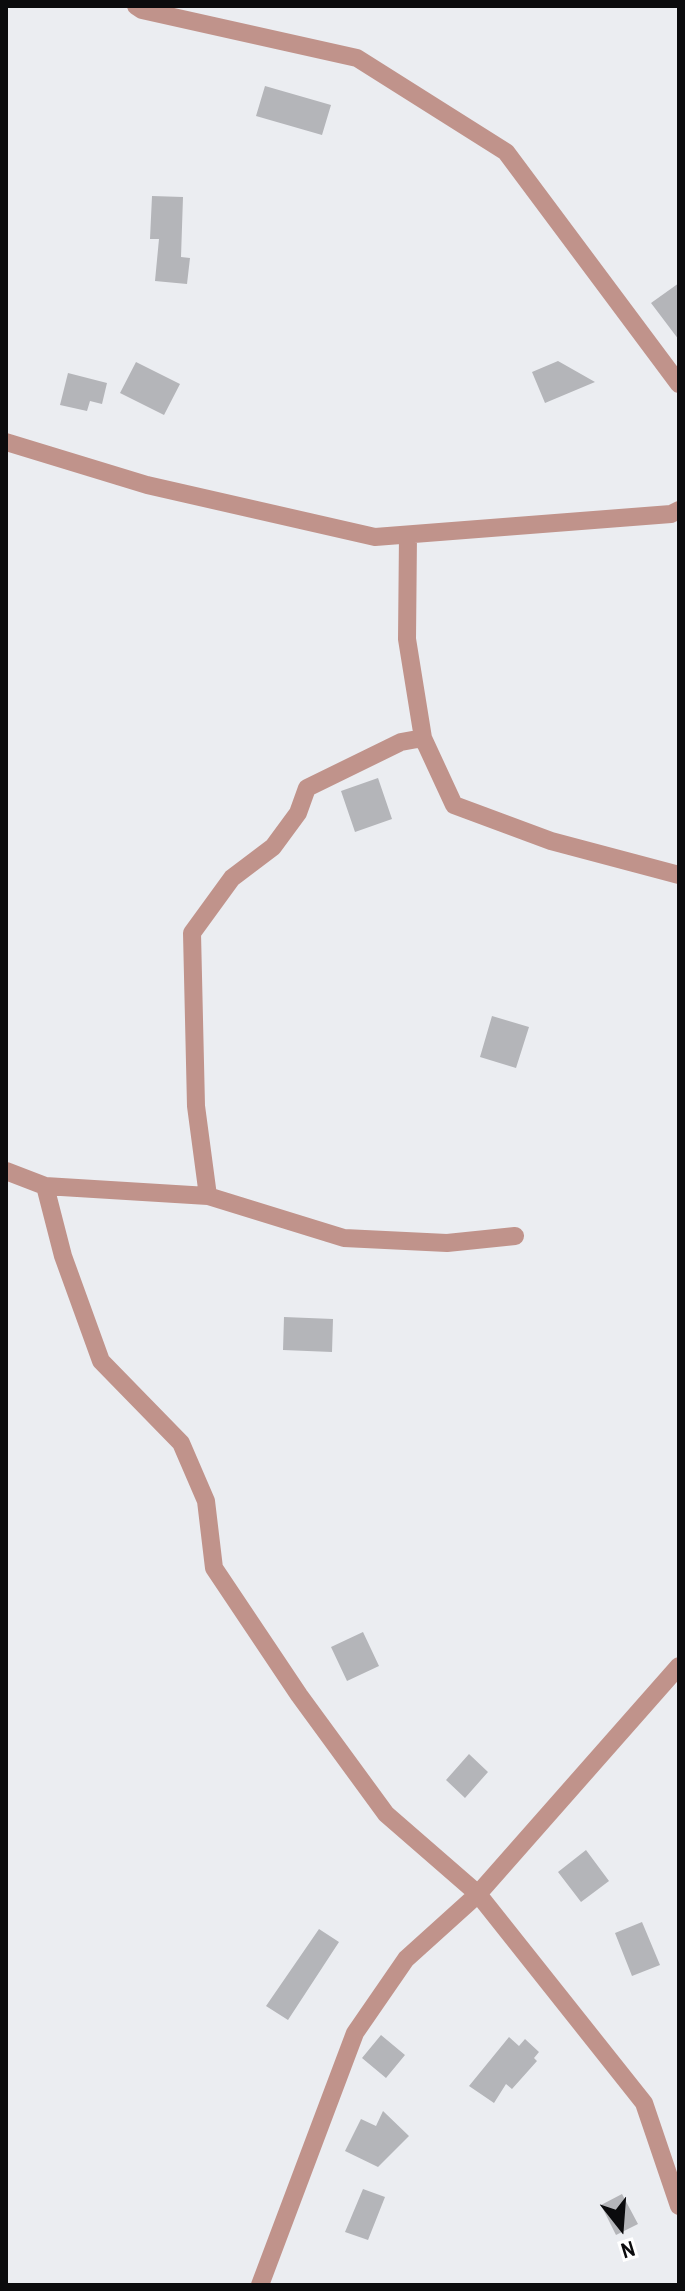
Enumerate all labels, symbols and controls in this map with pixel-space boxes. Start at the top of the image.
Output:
north arrow [581,2187,661,2267]
text: N [617,2234,639,2266]

